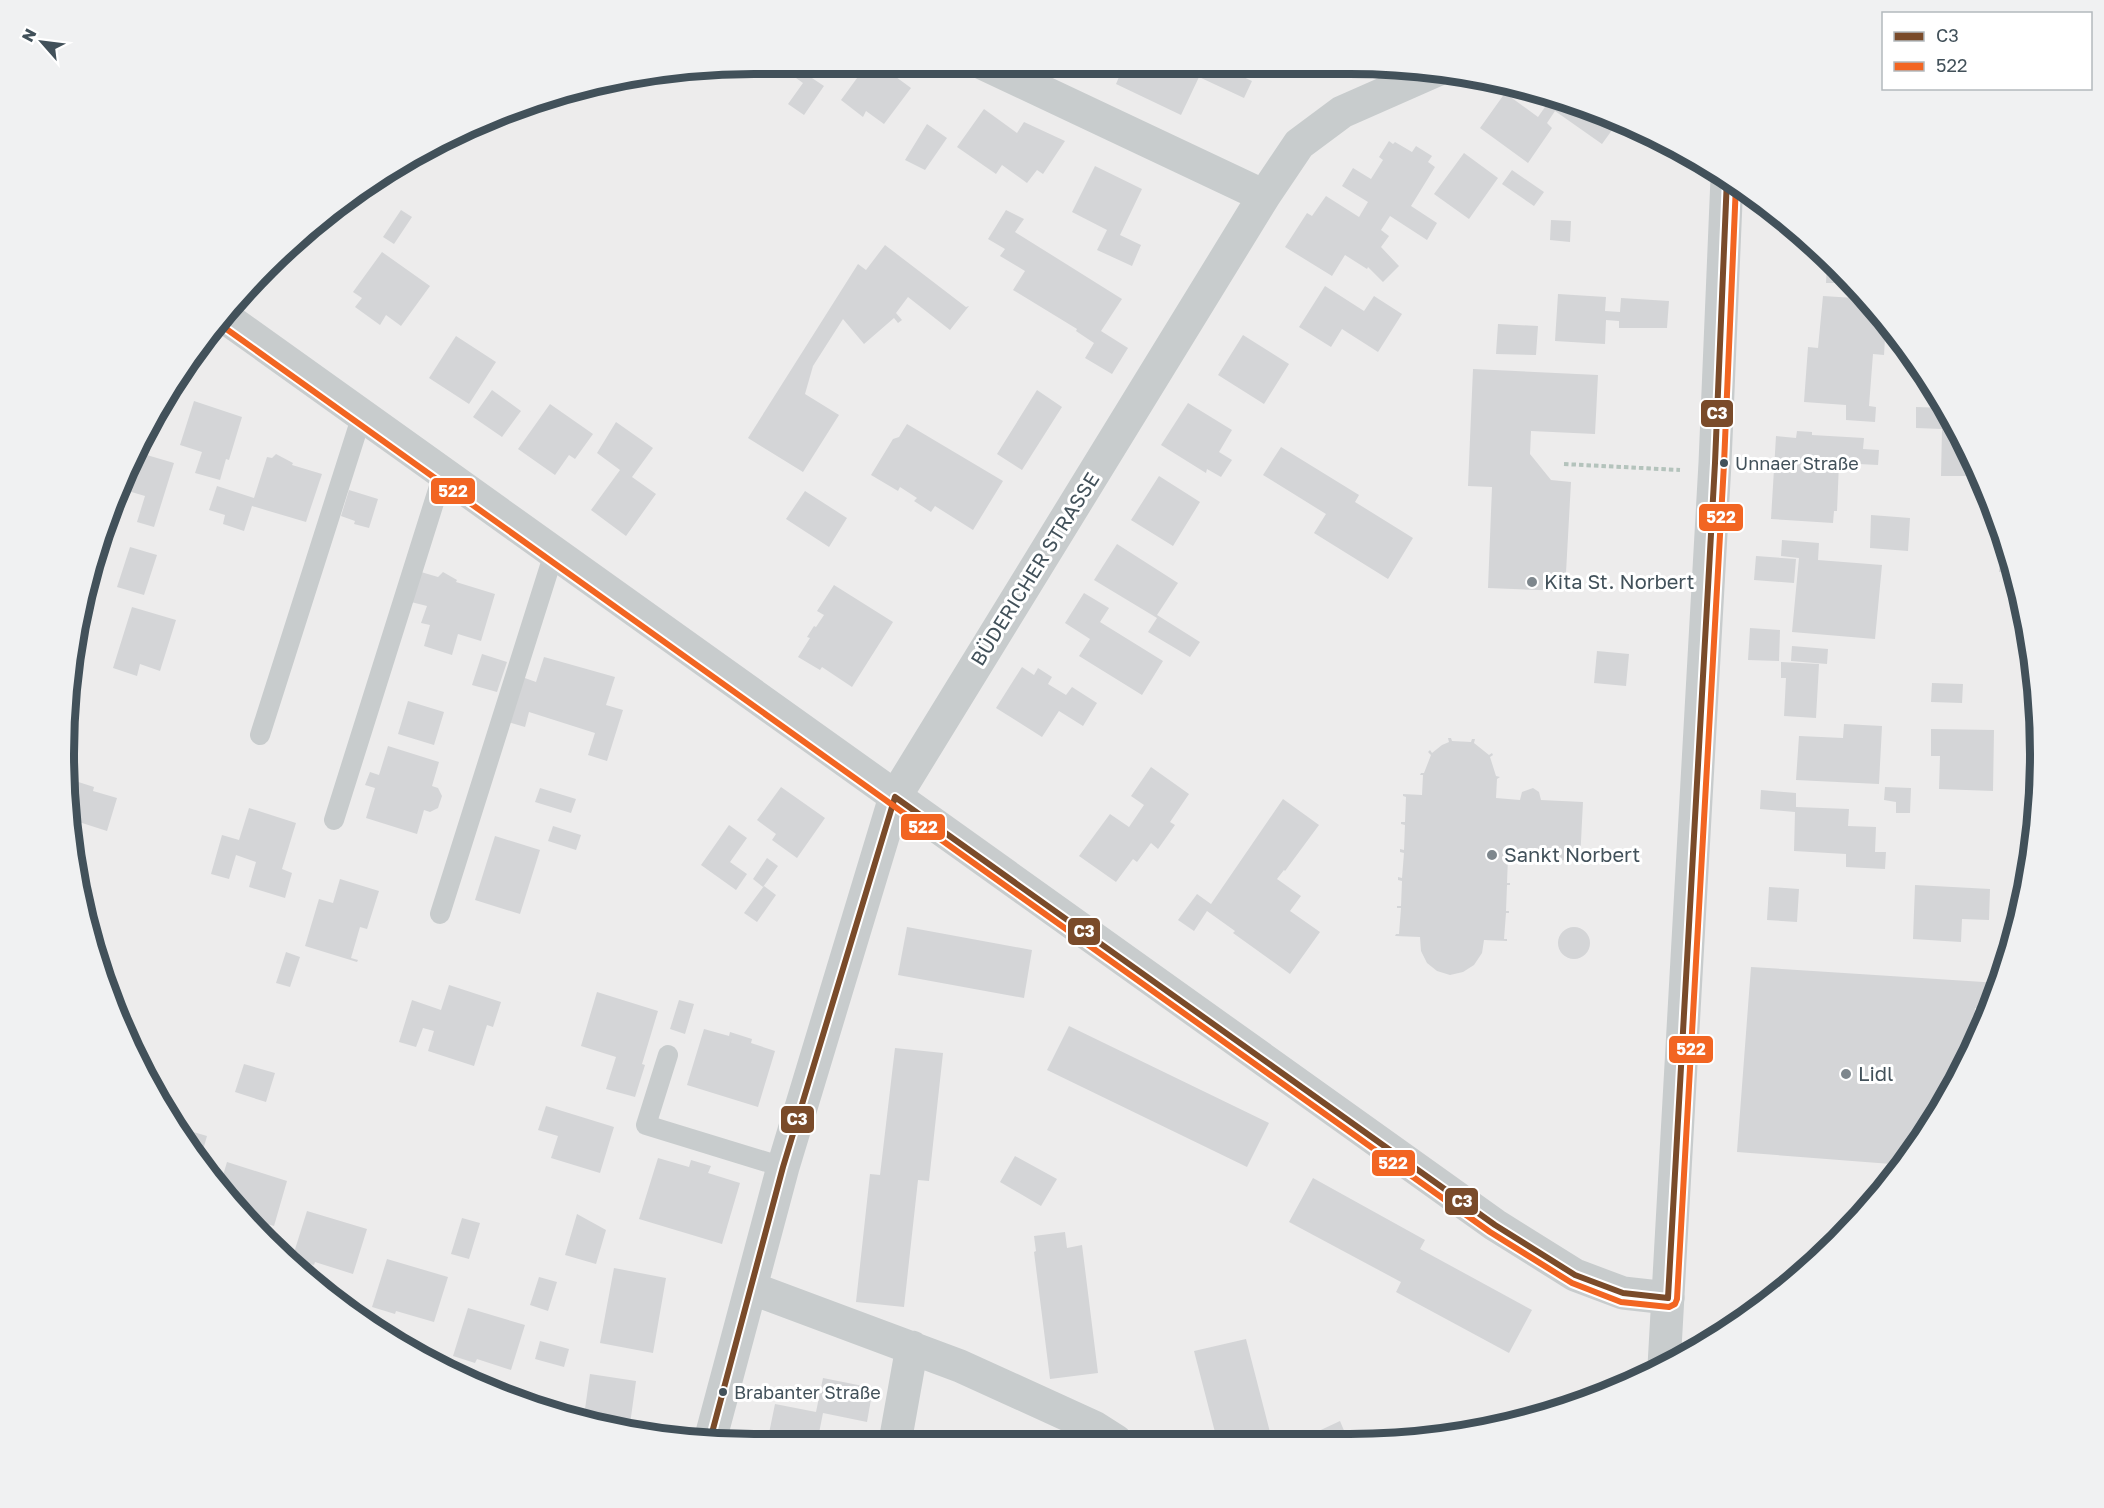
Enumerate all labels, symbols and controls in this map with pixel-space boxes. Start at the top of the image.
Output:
north arrow [12,12,72,72]
legend [1882,12,2092,90]
text: C3 [1936,24,1959,46]
text: N [17,25,40,45]
text: 522 [1936,54,1967,76]
line badge: C3 [1700,399,1734,428]
text: C3 [1706,403,1728,423]
place label: Unnaer Straße [1735,452,1859,474]
marker: Unnaer Straße [1718,457,1730,469]
street label: BÜDERICHER STRASSE [965,467,1103,670]
line badge: 522 [430,477,476,505]
text: 522 [438,481,468,501]
line badge: 522 [1698,503,1744,532]
text: 522 [1706,507,1736,527]
place label: Kita St. Norbert [1544,569,1695,593]
marker: Kita St. Norbert [1525,575,1539,589]
line badge: 522 [900,813,946,841]
text: 522 [908,817,938,837]
place label: Sankt Norbert [1504,842,1640,866]
marker: Sankt Norbert [1485,848,1499,862]
line badge: C3 [1067,917,1101,946]
text: C3 [1073,921,1095,941]
line badge: 522 [1668,1035,1714,1064]
text: 522 [1676,1039,1706,1059]
place label: Lidl [1858,1061,1893,1085]
marker: Lidl [1839,1067,1853,1081]
line badge: C3 [780,1105,815,1134]
text: C3 [786,1109,808,1129]
line badge: 522 [1371,1149,1416,1177]
text: 522 [1378,1153,1408,1173]
line badge: C3 [1444,1187,1479,1216]
text: C3 [1451,1191,1473,1211]
place label: Brabanter Straße [734,1381,881,1403]
marker: Brabanter Straße [717,1386,729,1398]

